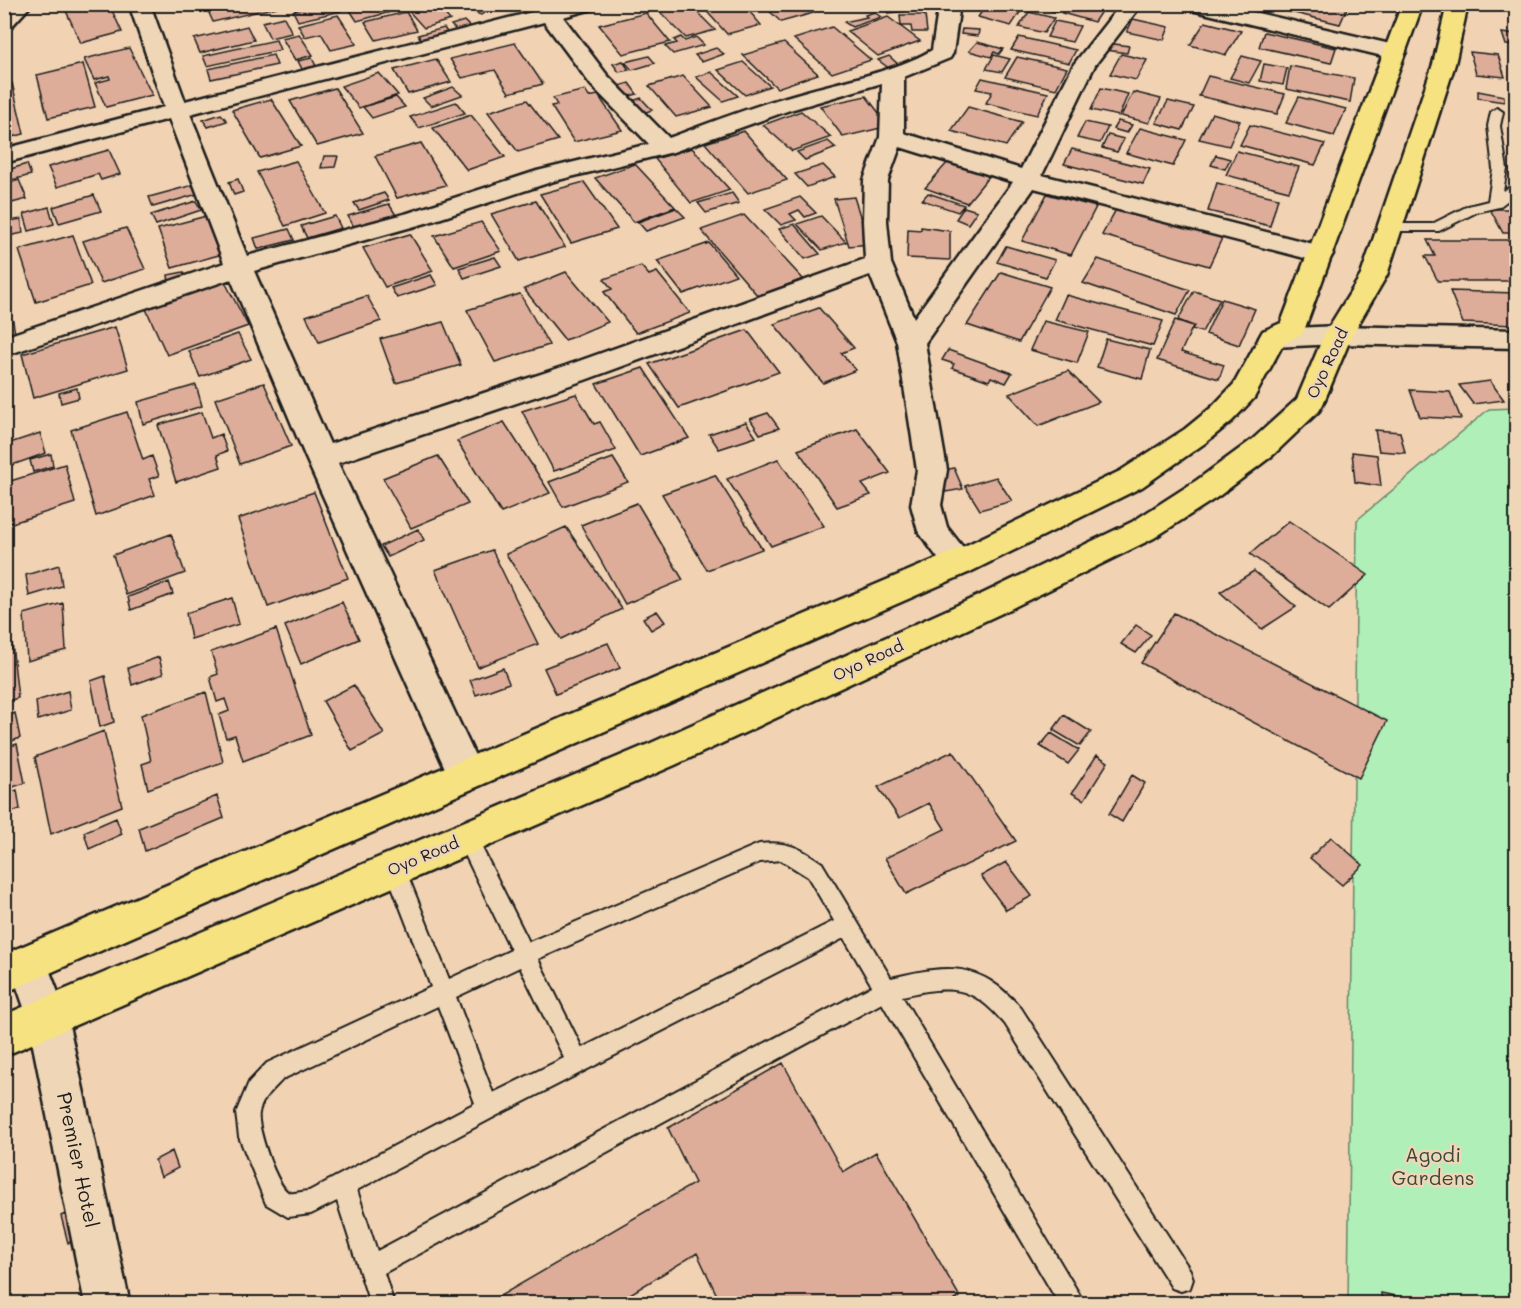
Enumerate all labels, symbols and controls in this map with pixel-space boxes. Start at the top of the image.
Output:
street label: Oyo Road [1301,324,1352,401]
street label: Oyo Road [829,634,906,685]
street label: Oyo Road [384,831,462,880]
street label: Premier Hotel [52,1090,106,1230]
park label: Agodi Gardens [1391,1141,1475,1190]

